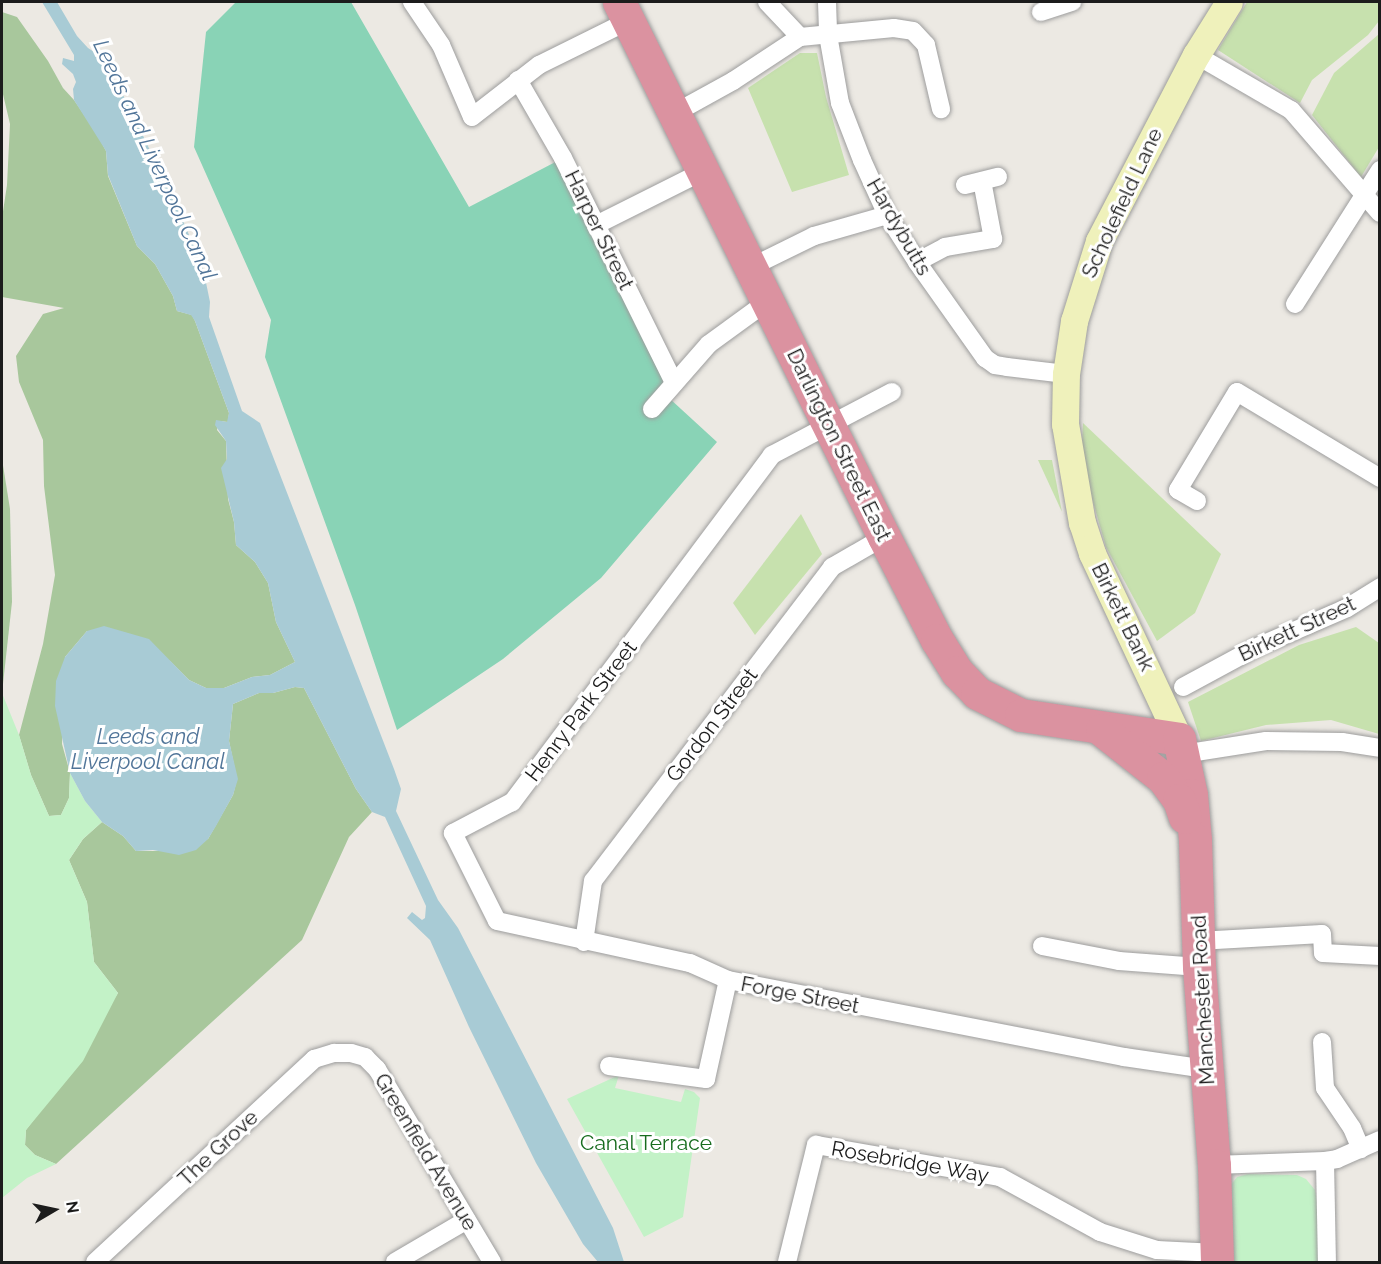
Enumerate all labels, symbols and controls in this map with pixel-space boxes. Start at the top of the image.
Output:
water label: Leeds and Liverpool Canal [87,35,223,285]
street label: Scholefield Lane [1076,124,1168,282]
street label: Harper Street [559,166,639,294]
street label: Hardybutts [861,174,937,280]
street label: Darlington Street East [781,345,897,545]
street label: Birkett Bank [1086,559,1160,675]
street label: Birkett Street [1234,591,1360,667]
street label: Henry Park Street [520,635,642,787]
street label: Gordon Street [661,663,763,787]
water label: Leeds and Liverpool Canal [70,723,226,774]
street label: Manchester Road [1186,914,1220,1086]
street label: Forge Street [739,971,861,1019]
street label: Greenfield Avenue [369,1069,483,1235]
street label: The Grove [173,1105,263,1191]
park label: Canal Terrace [579,1130,713,1156]
street label: Rosebridge Way [829,1136,991,1188]
north arrow [24,1180,84,1240]
text: N [62,1200,83,1215]

